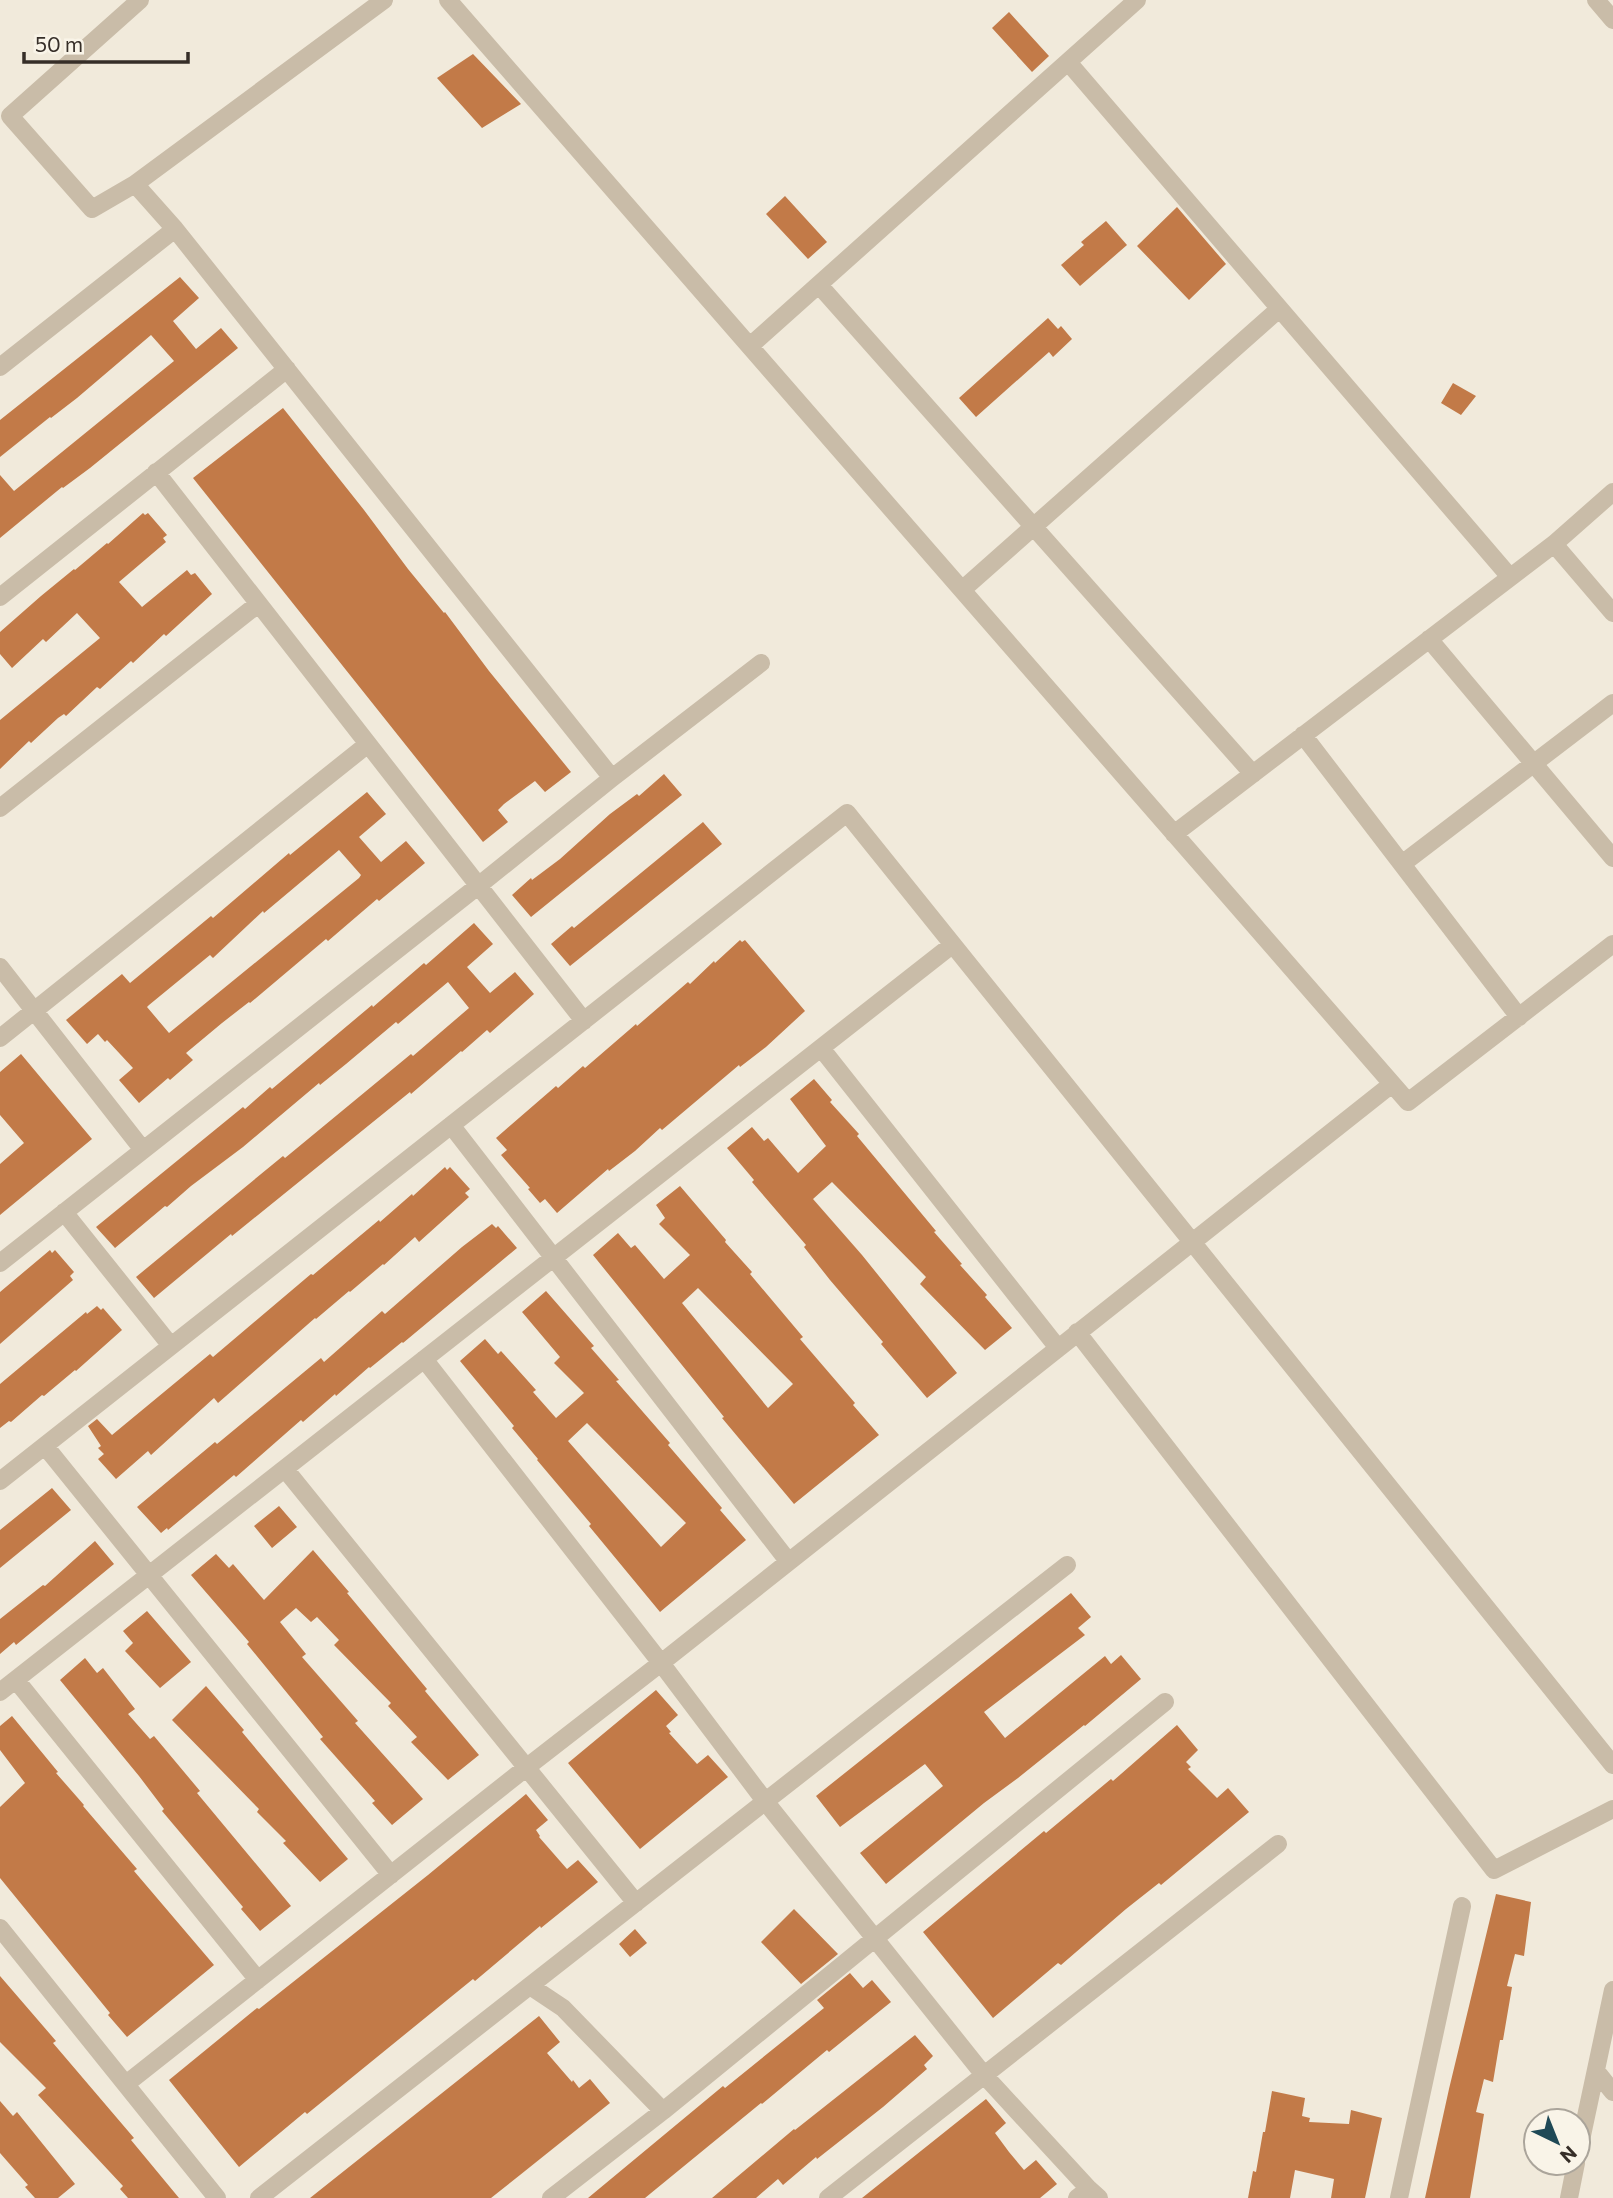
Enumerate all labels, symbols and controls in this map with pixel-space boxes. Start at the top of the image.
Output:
scale bar [24,21,189,65]
text: 50 m [35,31,83,56]
north arrow [1522,2107,1592,2177]
text: N [1556,2142,1582,2168]

